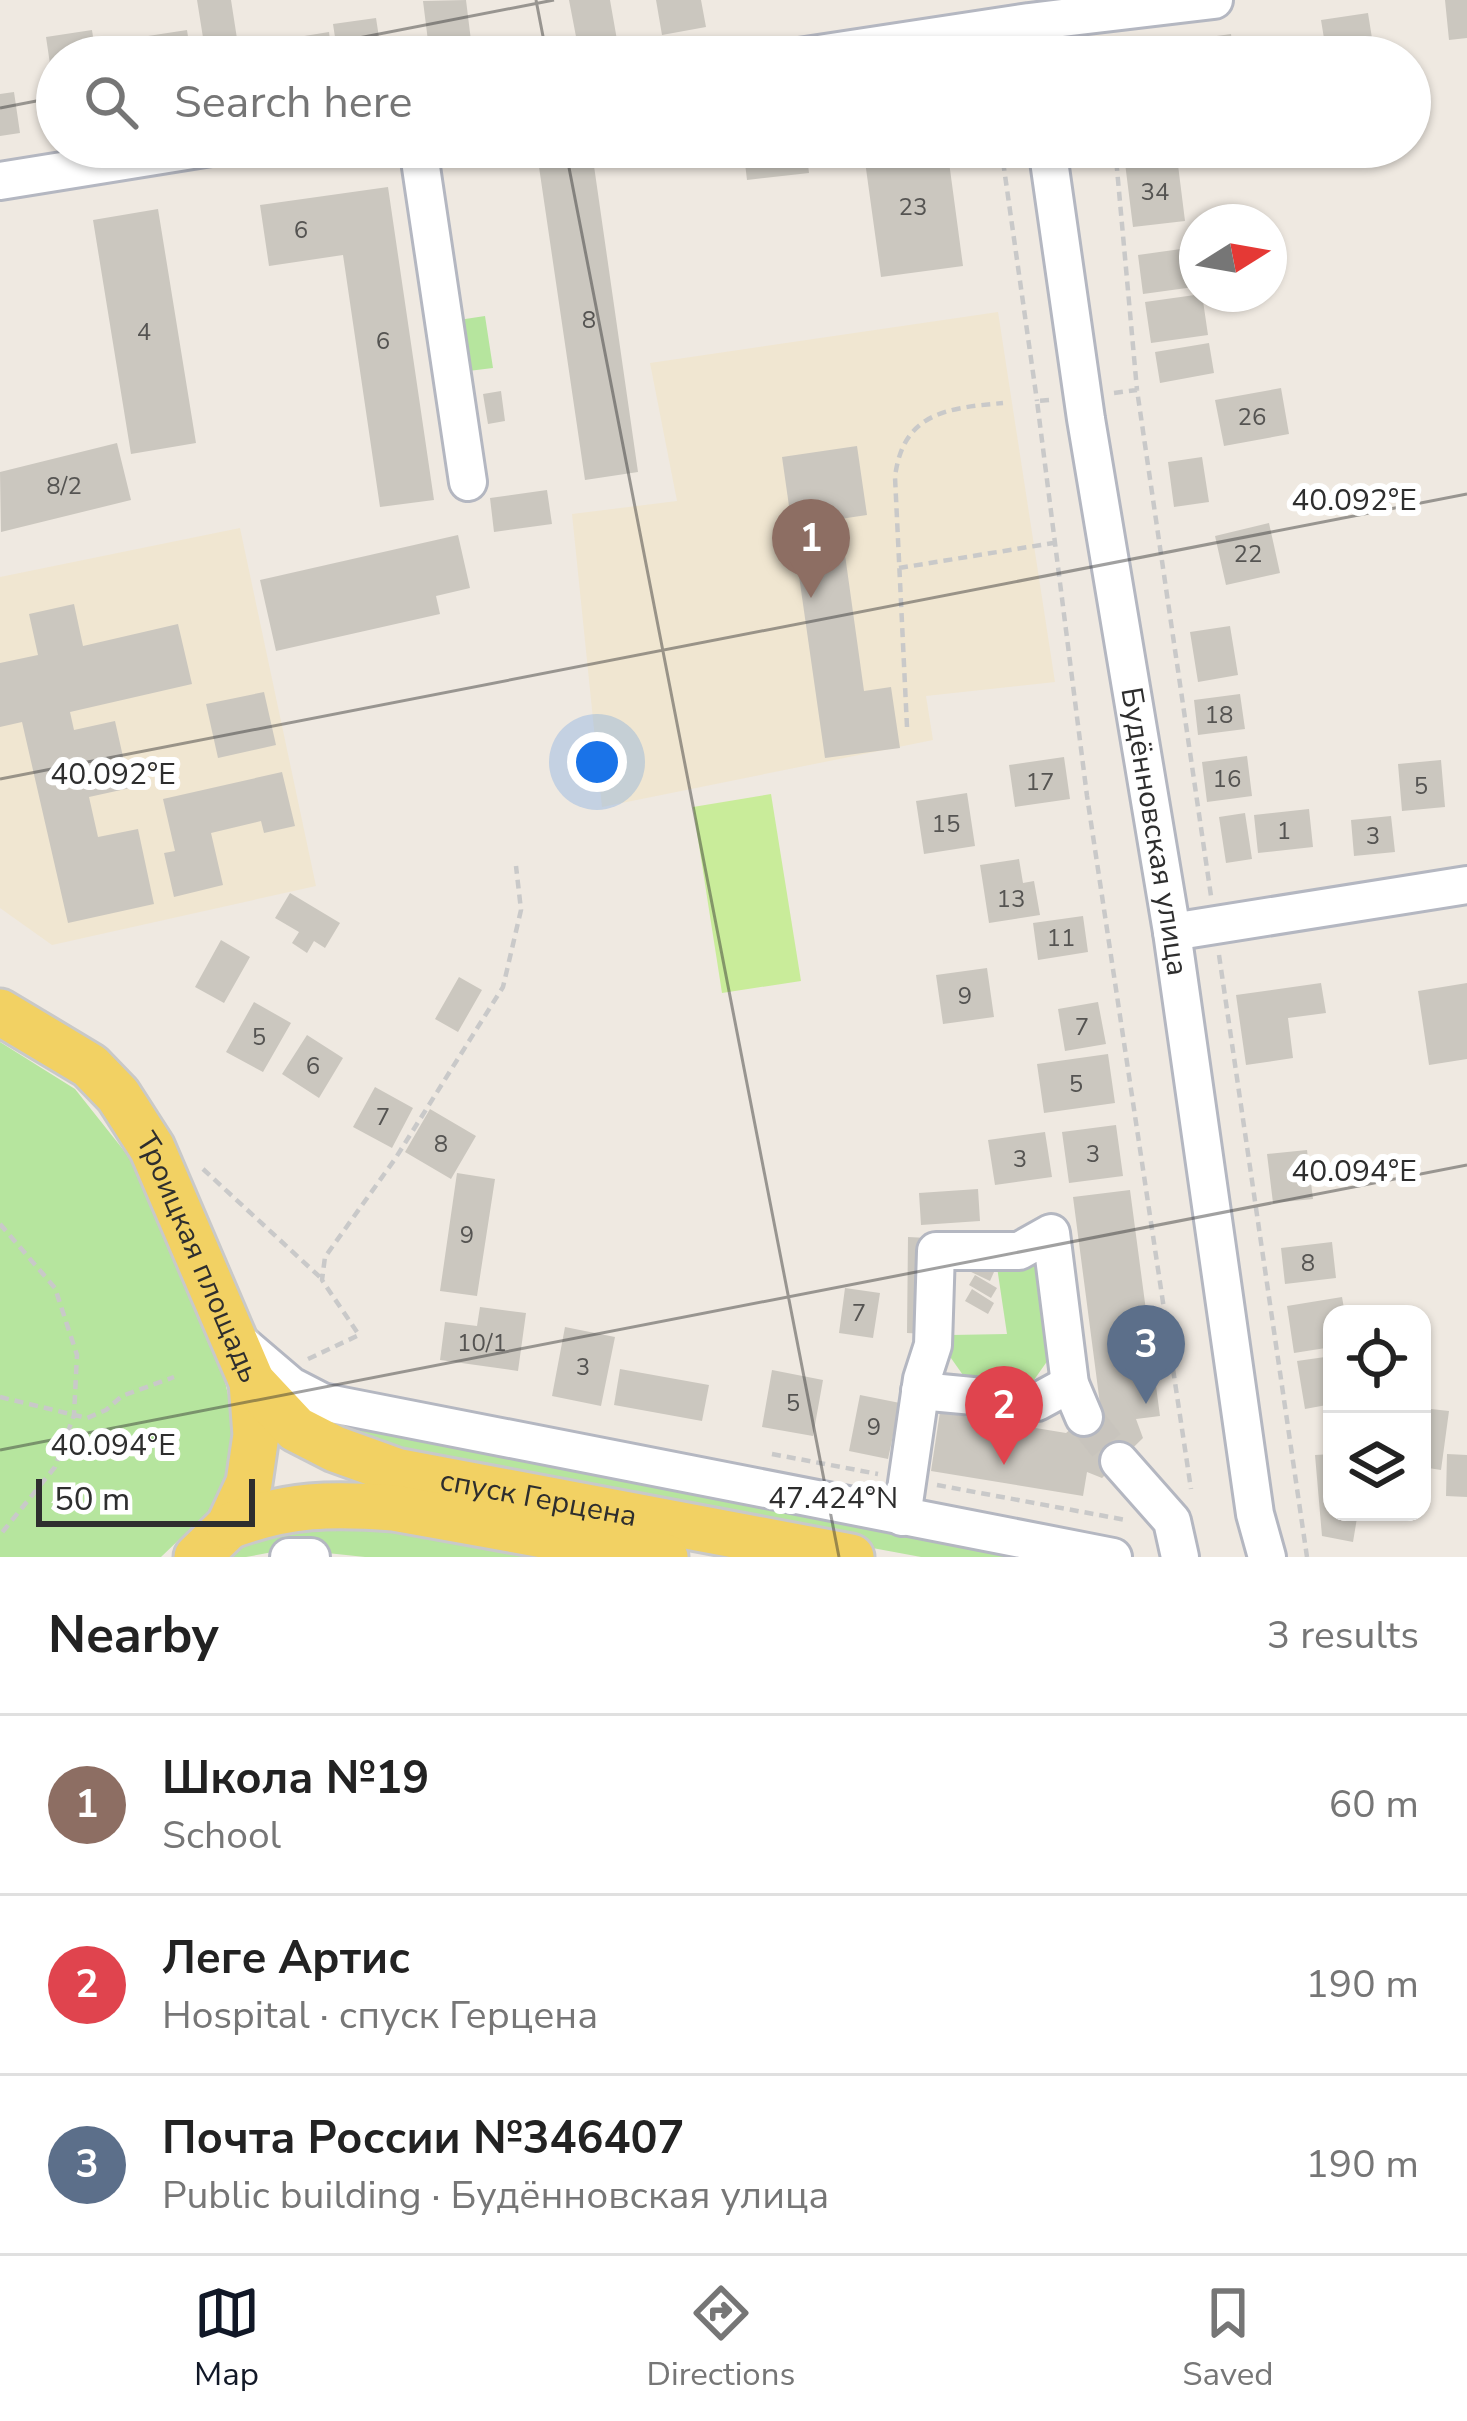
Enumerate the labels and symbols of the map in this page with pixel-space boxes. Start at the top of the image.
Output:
house number: 34 [1141,176,1169,208]
house number: 23 [899,191,927,223]
north arrow [1179,204,1287,312]
house number: 6 [294,214,308,246]
house number: 8 [582,304,596,336]
house number: 4 [137,316,151,348]
house number: 6 [376,325,390,357]
house number: 26 [1238,401,1266,433]
house number: 8/2 [46,470,82,502]
text: 40.092°E [1291,480,1417,521]
pin: 1 [772,499,850,598]
house number: 22 [1234,538,1262,570]
street label: Будённовская улица [1110,684,1198,978]
house number: 18 [1205,699,1233,731]
your location [567,732,627,792]
text: 40.092°E [50,754,176,795]
house number: 16 [1213,763,1241,795]
house number: 17 [1026,766,1054,798]
house number: 5 [1414,770,1428,802]
house number: 15 [932,808,960,840]
house number: 1 [1277,815,1291,847]
house number: 3 [1366,820,1380,852]
house number: 13 [997,883,1025,915]
house number: 11 [1047,922,1075,954]
house number: 9 [958,980,972,1012]
house number: 7 [1075,1011,1089,1043]
house number: 5 [252,1021,266,1053]
house number: 6 [306,1050,320,1082]
house number: 5 [1069,1068,1083,1100]
house number: 7 [376,1101,390,1133]
street label: Троицкая площадь [126,1124,270,1389]
house number: 8 [434,1128,448,1160]
house number: 3 [1086,1138,1100,1170]
house number: 3 [1013,1143,1027,1175]
text: 40.094°E [1291,1151,1417,1192]
house number: 9 [460,1219,474,1251]
house number: 8 [1301,1247,1315,1279]
house number: 7 [852,1297,866,1329]
pin: 3 [1107,1305,1185,1404]
house number: 10/1 [457,1327,507,1359]
house number: 3 [576,1351,590,1383]
pin: 2 [965,1366,1043,1465]
house number: 5 [786,1387,800,1419]
house number: 9 [867,1411,881,1443]
text: 40.094°E [50,1425,176,1466]
street label: спуск Герцена [436,1460,640,1537]
scale bar [36,1473,255,1526]
text: 47.424°N [768,1478,898,1519]

